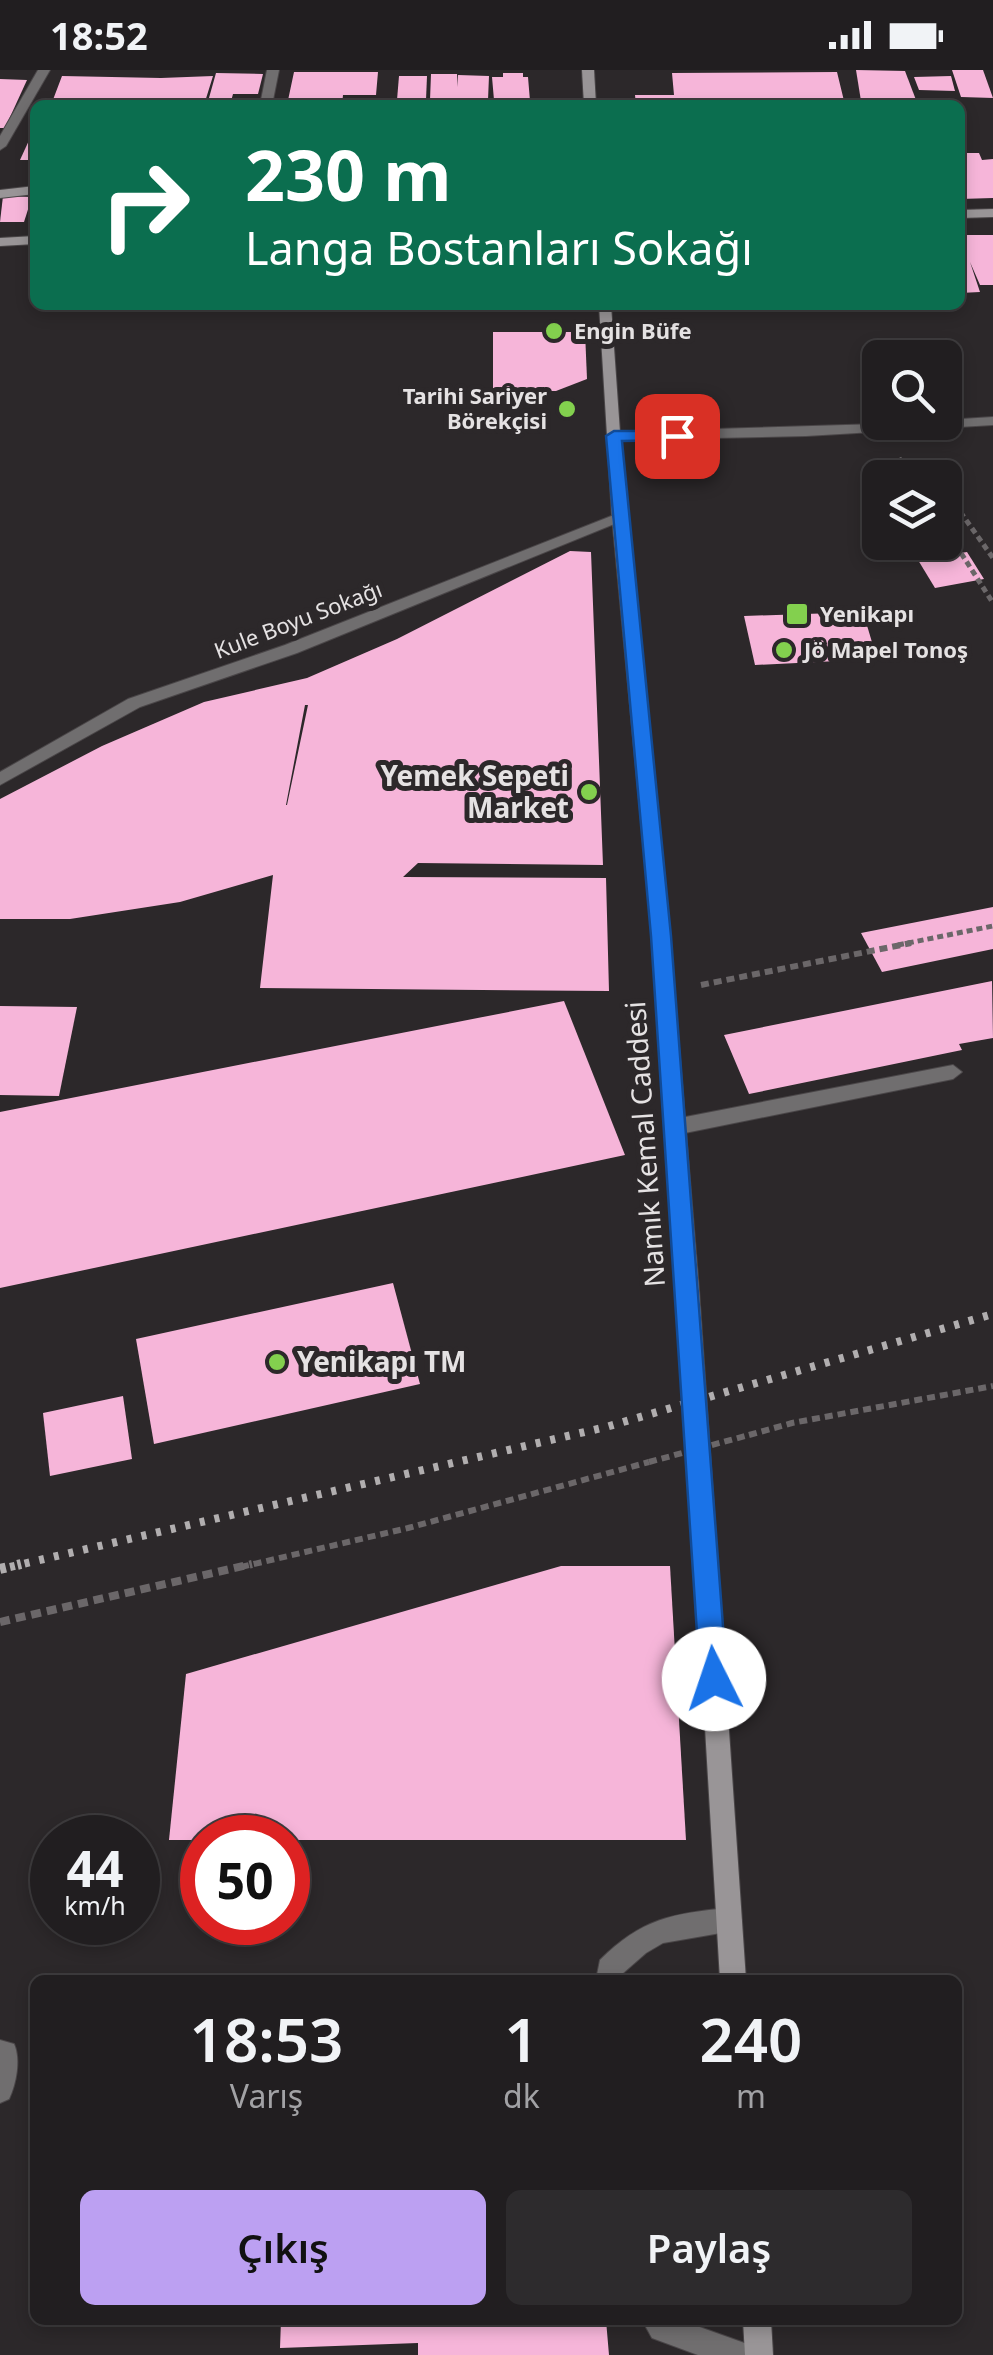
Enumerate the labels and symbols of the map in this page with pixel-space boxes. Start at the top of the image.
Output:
place label: Engin Büfe [574,315,692,345]
marker: Engin Büfe [543,320,565,342]
place label: Tarihi Sariyer Börekçisi [403,380,547,435]
pin [635,394,720,479]
marker: Tarihi Sariyer Börekçisi [556,398,578,420]
street label: Kule Boyu Sokağı [209,573,386,665]
place label: Yenikapı [820,598,914,628]
marker: Yenikapı [784,601,810,627]
place label: Jö Mapel Tonoş [802,634,968,664]
marker: Jö Mapel Tonoş [773,639,795,661]
place label: Yemek Sepeti Market [380,756,569,826]
marker: Yemek Sepeti Market [578,781,600,803]
street label: Namık Kemal Caddesi [615,1000,673,1288]
place label: Yenikapı TM [297,1342,466,1380]
marker: Yenikapı TM [266,1351,288,1373]
position arrow [662,1627,766,1731]
speed limit sign: 50 [180,1815,310,1945]

